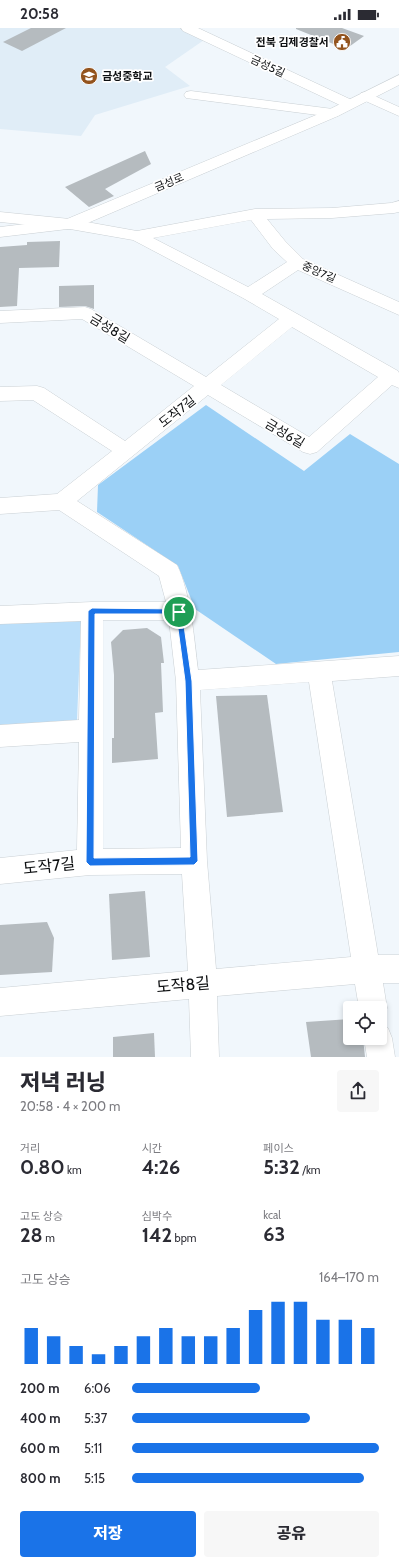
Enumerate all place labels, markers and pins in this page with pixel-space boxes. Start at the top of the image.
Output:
public building icon: 전북 김제경찰서 [332,32,352,52]
place label: 전북 김제경찰서 [256,35,329,49]
school or university icon: 금성중학교 [79,66,99,86]
place label: 금성중학교 [102,69,153,83]
pin [162,595,196,629]

